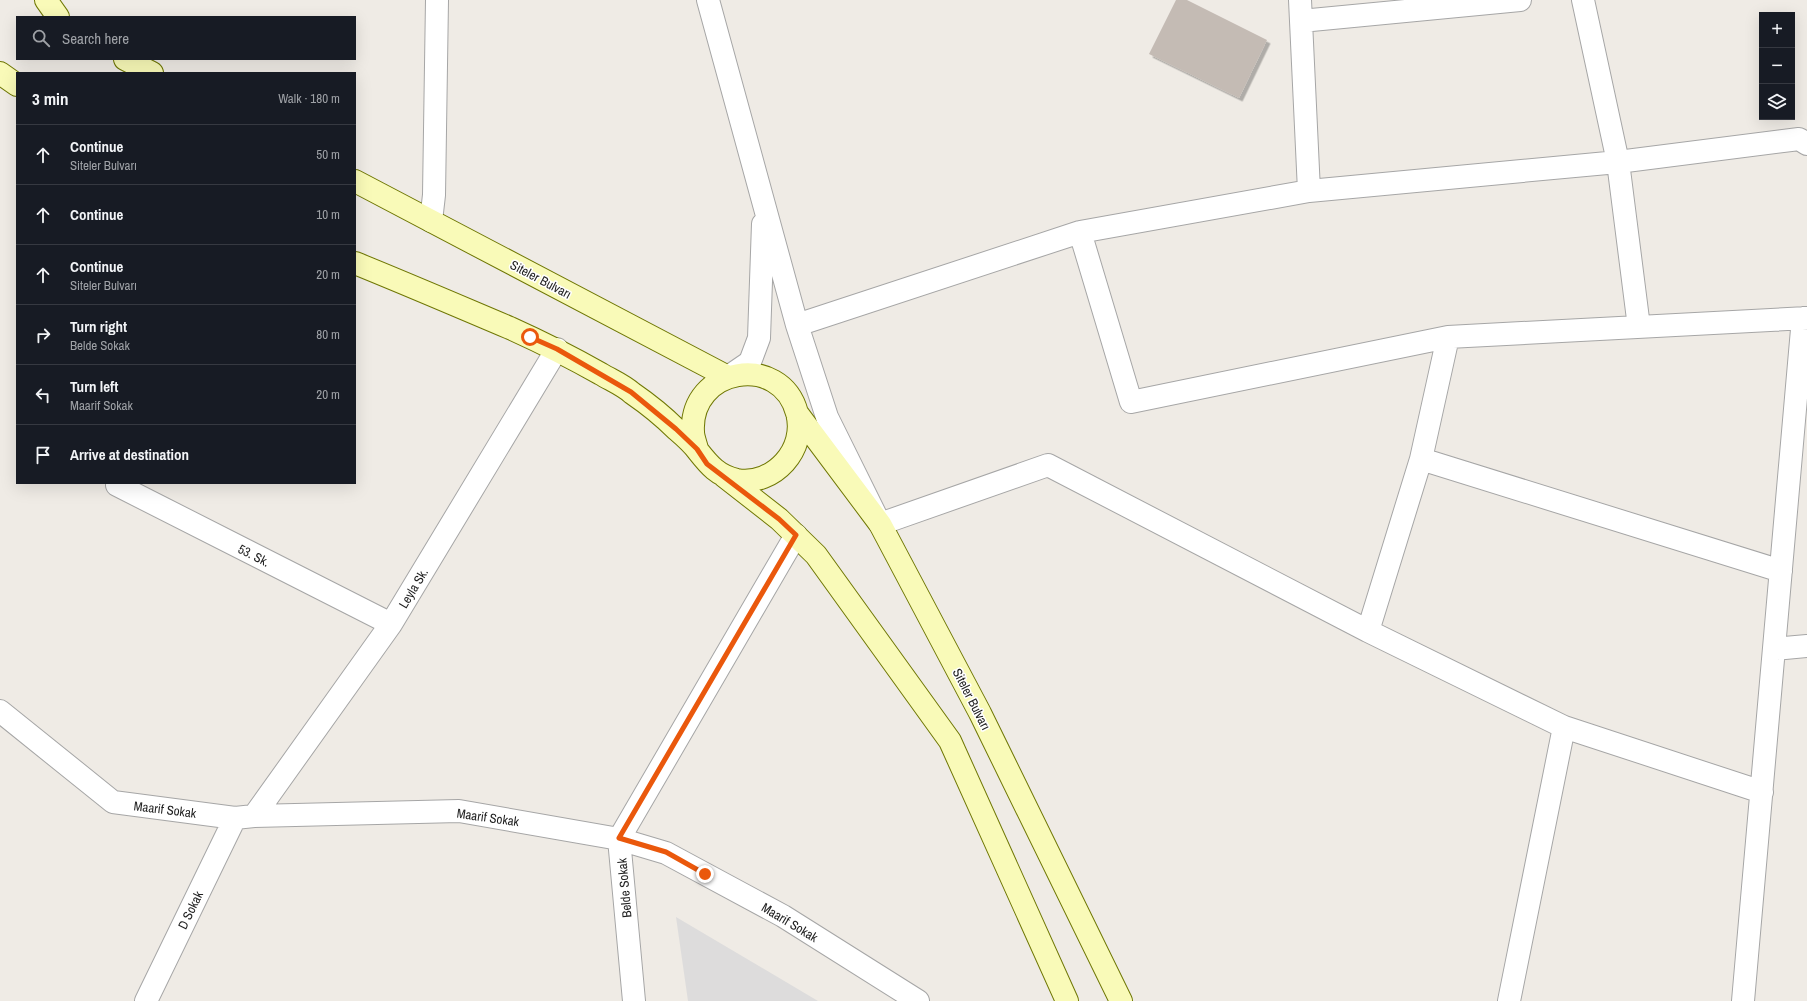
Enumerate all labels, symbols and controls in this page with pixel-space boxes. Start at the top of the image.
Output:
map controls [1759,12,1795,120]
button: + [1759,12,1795,48]
search box [16,16,356,60]
icon: search [30,27,52,49]
text: Search here [62,28,129,49]
button: − [1759,48,1795,84]
button: layers [1759,84,1795,120]
text: 3 min [32,87,68,110]
text: Walk · 180 m [278,90,340,107]
text: Continue [70,136,123,157]
icon: ahead [32,144,54,166]
text: 50 m [316,146,340,163]
text: Siteler Bulvarı [70,157,137,174]
icon: ahead [32,204,54,226]
text: Continue [70,204,123,225]
text: 10 m [316,206,340,223]
text: Continue [70,256,123,277]
street label: Siteler Bulvarı [507,256,574,303]
icon: ahead [32,264,54,286]
text: 20 m [316,266,340,283]
text: Siteler Bulvarı [70,277,137,294]
text: Turn right [70,316,127,337]
icon: right [32,324,54,346]
text: 80 m [316,326,340,343]
route start [521,328,539,346]
text: Belde Sokak [70,337,130,354]
text: Turn left [70,376,118,397]
icon: left [32,384,54,406]
text: 20 m [316,386,340,403]
text: Maarif Sokak [70,397,133,414]
icon: arrive [32,444,54,466]
text: Arrive at destination [70,444,189,465]
street label: 53. Sk. [235,540,272,571]
street label: Leyla Sk. [395,565,432,611]
street label: Siteler Bulvarı [949,666,994,733]
street label: Maarif Sokak [133,797,198,822]
street label: Maarif Sokak [456,805,521,830]
street label: Belde Sokak [613,857,636,919]
route end [696,865,714,883]
street label: D Sokak [174,888,207,932]
street label: Maarif Sokak [758,899,822,946]

